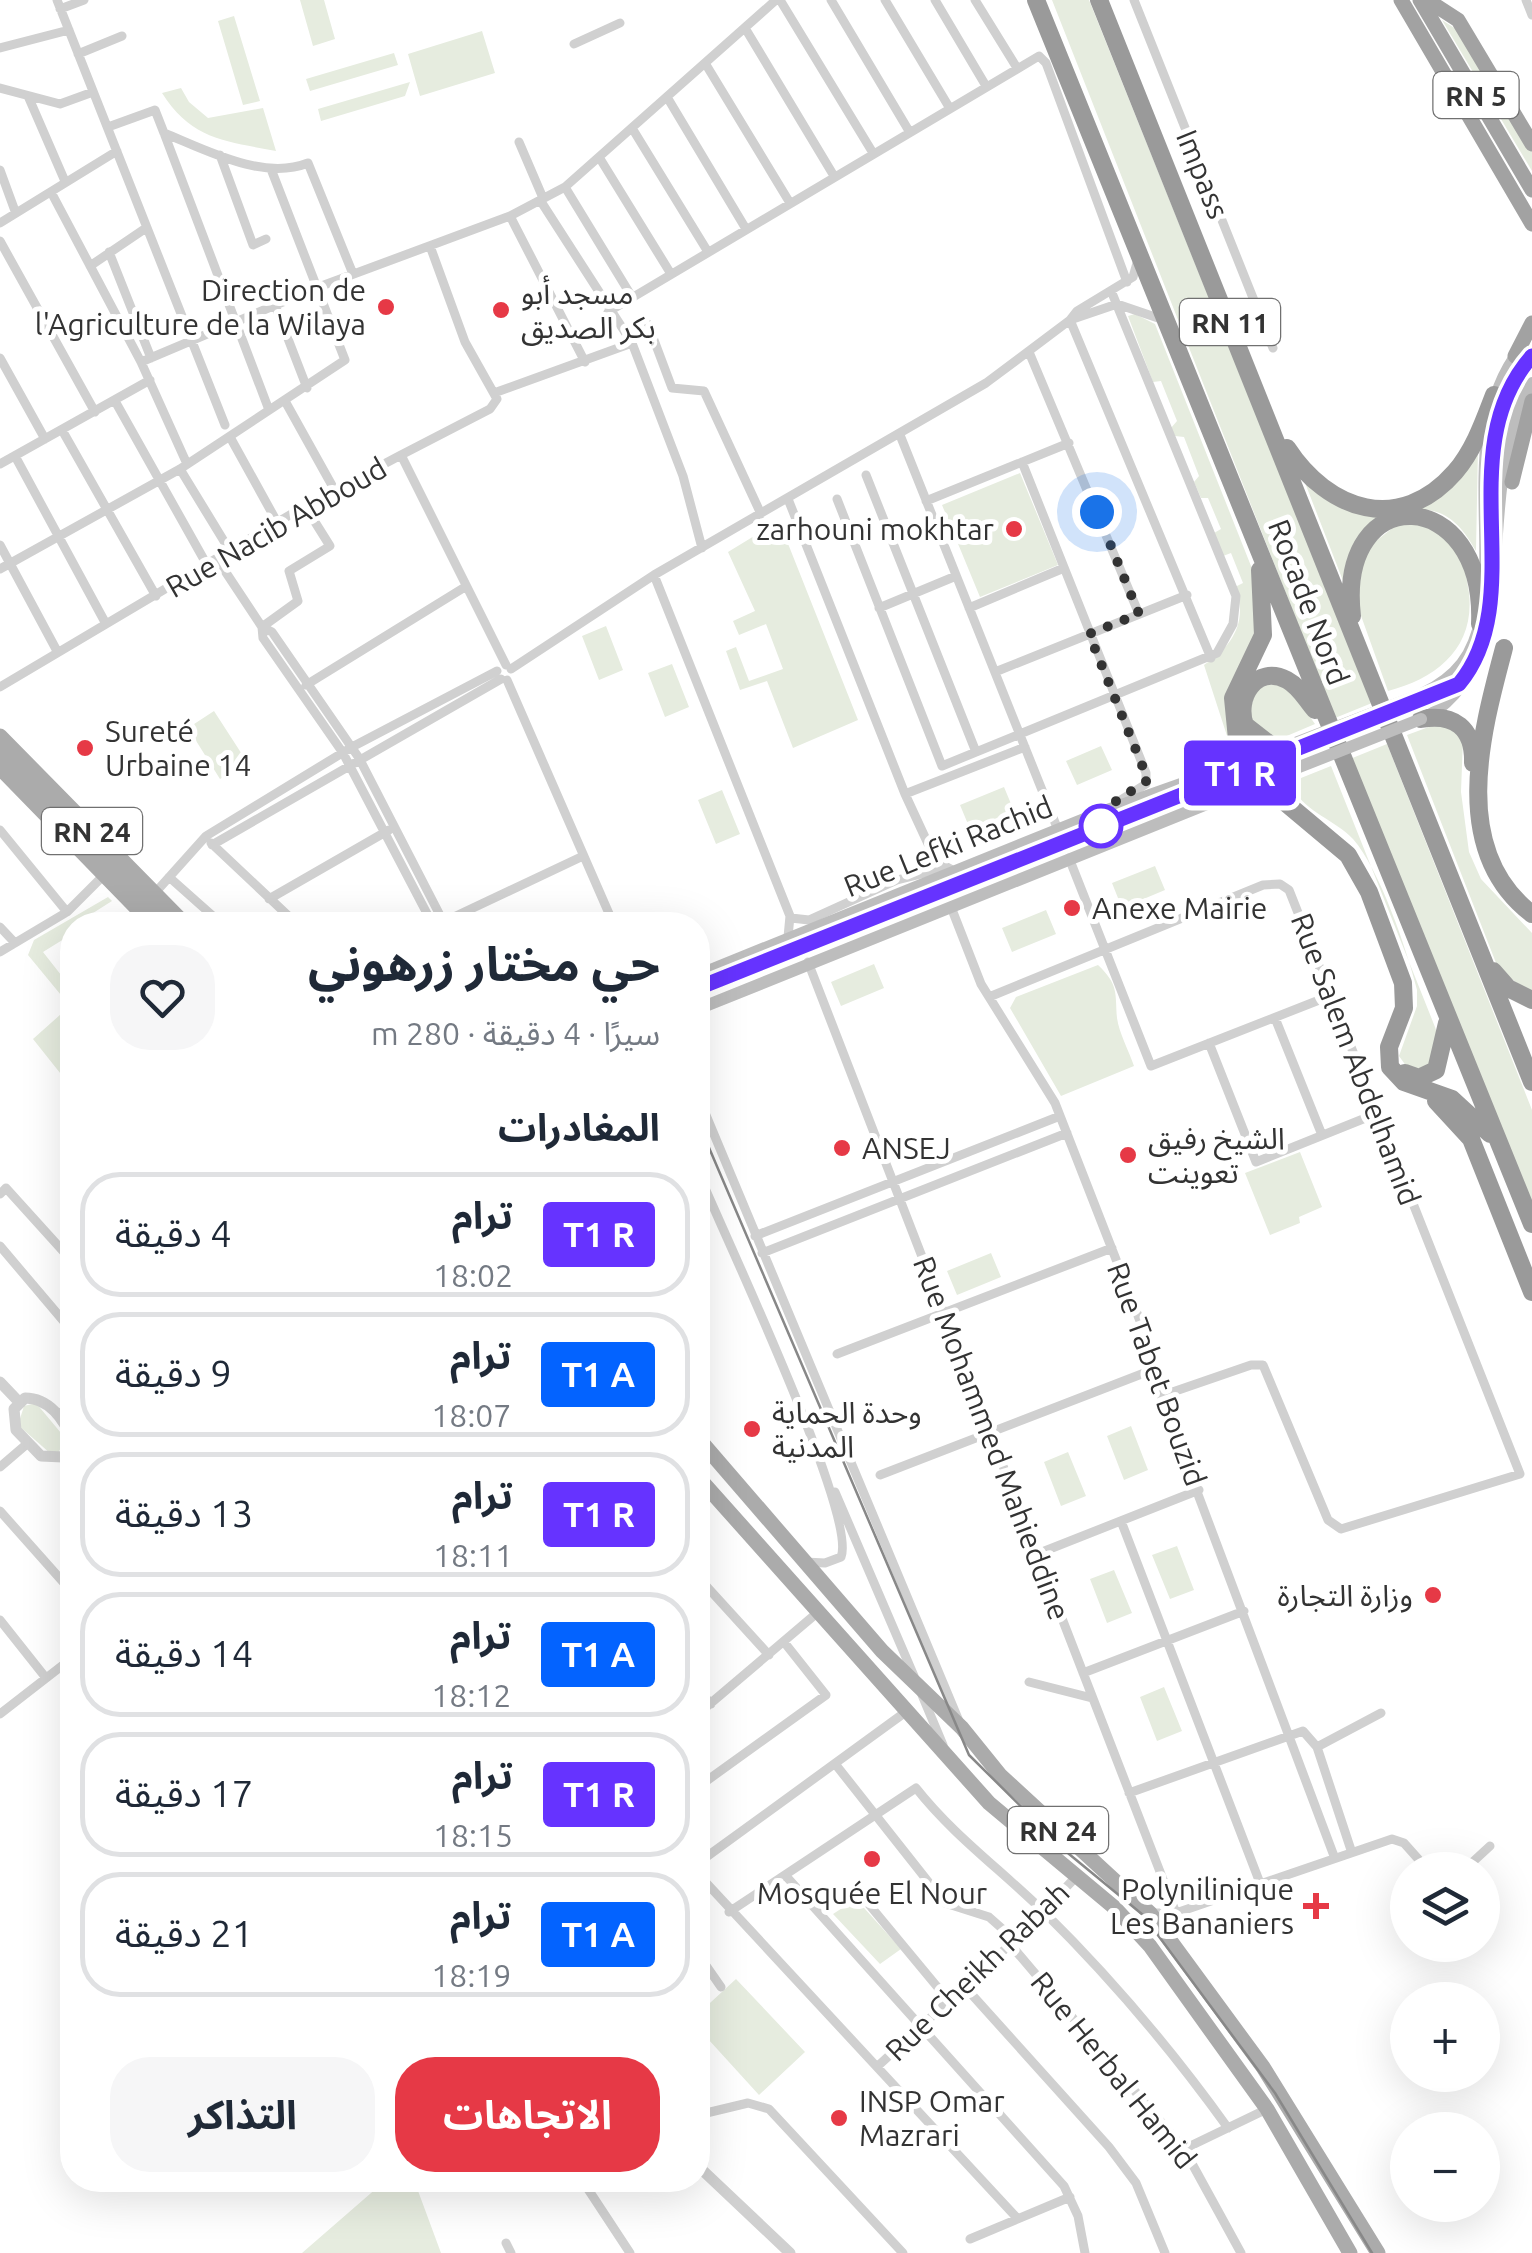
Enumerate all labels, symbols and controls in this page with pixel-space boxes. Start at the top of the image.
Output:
road number: RN 5 [1434,72,1518,118]
street label: Impass [1170,125,1236,223]
place label: Direction de l'Agriculture de la Wilaya [35,273,366,341]
place label: مسجد أبو بكر الصديق [521,275,656,346]
marker: Direction de l'Agriculture de la Wilaya [375,296,397,318]
marker: مسجد أبو بكر الصديق [490,299,512,321]
road number: RN 11 [1180,299,1280,345]
street label: Rue Nacib Abboud [160,450,392,604]
your location [1072,487,1122,537]
place label: zarhouni mokhtar [756,512,995,546]
street label: Rocade Nord [1262,515,1356,689]
marker: zarhouni mokhtar [1003,518,1025,540]
place label: Sureté Urbaine 14 [105,714,252,782]
marker: Sureté Urbaine 14 [74,737,96,759]
line badge: T1 R [1170,740,1310,806]
text: T1 R [1204,753,1276,793]
street label: Rue Lefki Rachid [839,789,1057,903]
unlabelled marker [1080,805,1122,847]
road number: RN 24 [42,808,142,854]
place label: Anexe Mairie [1092,891,1267,925]
marker: Anexe Mairie [1061,897,1083,919]
street label: Rue Salem Abdelhamid [1285,908,1427,1210]
text: حي مختار زرهوني [308,936,660,990]
button: heart [110,945,215,1050]
text: سيرًا · 4 دقيقة · 280 m [371,1015,660,1051]
text: المغادرات [498,1106,660,1148]
place label: الشيخ رفيق تعوينت [1148,1121,1285,1190]
place label: ANSEJ [862,1131,951,1165]
marker: ANSEJ [831,1137,853,1159]
marker: الشيخ رفيق تعوينت [1117,1144,1139,1166]
text: ترام [452,1194,513,1236]
text: 4 دقيقة [115,1212,232,1254]
text: T1 R [563,1214,635,1254]
street label: Rue Mohammed Mahieddine [907,1251,1077,1625]
text: 18:02 [433,1257,513,1293]
street label: Rue Tabet Bouzid [1101,1258,1213,1490]
text: ترام [450,1334,511,1376]
text: 9 دقيقة [115,1352,232,1394]
text: T1 A [561,1354,635,1394]
place label: وحدة الحماية المدنية [772,1395,922,1463]
text: 18:07 [431,1397,511,1433]
marker: وحدة الحماية المدنية [741,1418,763,1440]
text: ترام [452,1474,513,1516]
text: 13 دقيقة [115,1492,253,1534]
text: T1 R [563,1494,635,1534]
text: 18:11 [433,1537,513,1573]
place label: وزارة التجارة [1277,1578,1413,1613]
marker: وزارة التجارة [1422,1584,1444,1606]
text: ترام [450,1614,511,1656]
text: 14 دقيقة [115,1632,253,1674]
text: T1 A [561,1634,635,1674]
text: 18:12 [431,1677,511,1713]
text: ترام [452,1754,513,1796]
text: 17 دقيقة [115,1772,253,1814]
text: T1 R [563,1774,635,1814]
road number: RN 24 [1008,1807,1108,1853]
text: 18:15 [433,1817,513,1853]
marker: Mosquée El Nour [861,1848,883,1870]
map controls [1390,1852,1500,2222]
button: layers [1390,1852,1500,1962]
place label: Polynilinique Les Bananiers [1110,1872,1294,1940]
street label: Rue Cheikh Rabah [878,1875,1076,2067]
place label: Mosquée El Nour [757,1876,988,1910]
marker: Polynilinique Les Bananiers [1303,1893,1329,1919]
text: ترام [450,1894,511,1936]
text: 21 دقيقة [115,1912,253,1954]
text: T1 A [561,1914,635,1954]
text: 18:19 [431,1957,511,1993]
street label: Rue Herbal Hamid [1024,1965,1204,2175]
button: + [1390,1982,1500,2092]
button: التذاكر [110,2057,375,2172]
button: الاتجاهات [395,2057,660,2172]
place label: INSP Omar Mazrari [859,2084,1005,2152]
marker: INSP Omar Mazrari [828,2107,850,2129]
button: − [1390,2112,1500,2222]

